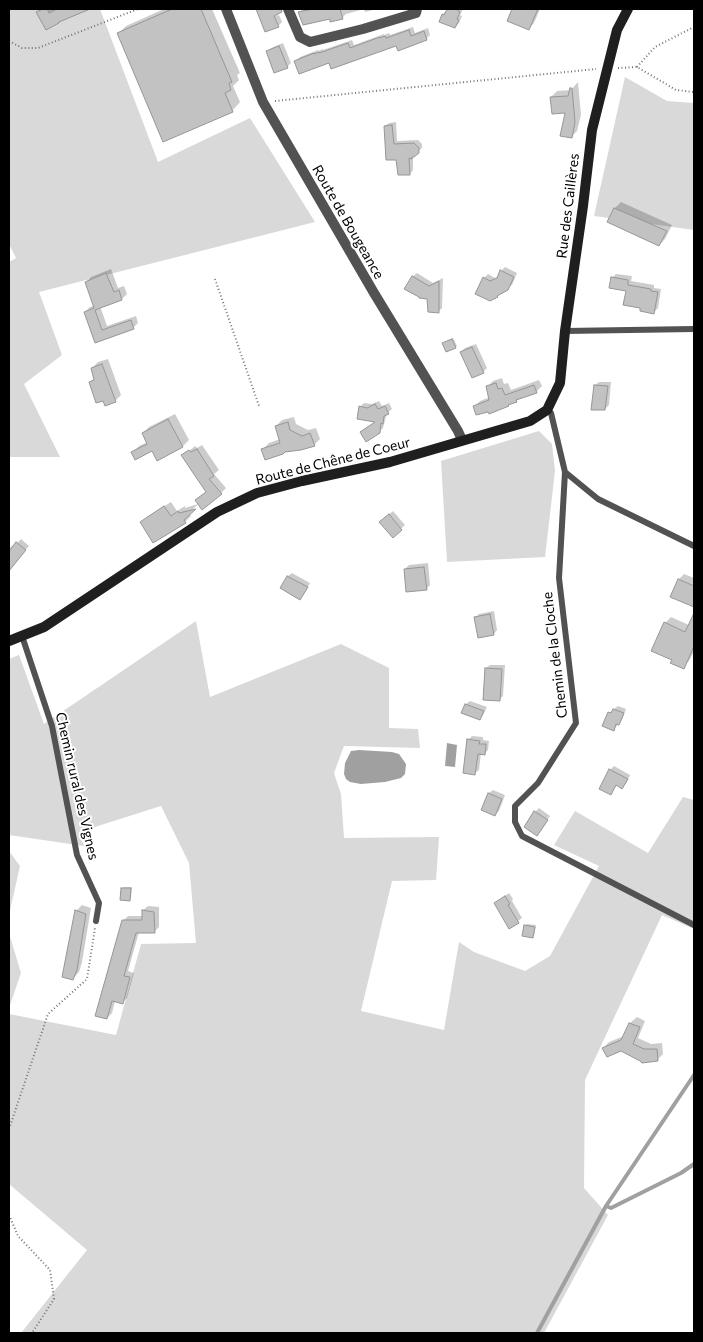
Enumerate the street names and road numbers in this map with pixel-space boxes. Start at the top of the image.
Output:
street label: Rue des Caillères [553,152,583,260]
street label: Route de Bougeance [309,162,387,282]
street label: Route de Chêne de Coeur [254,434,412,488]
street label: Chemin de la Cloche [539,591,571,719]
street label: Chemin rural des Vignes [52,711,102,861]

